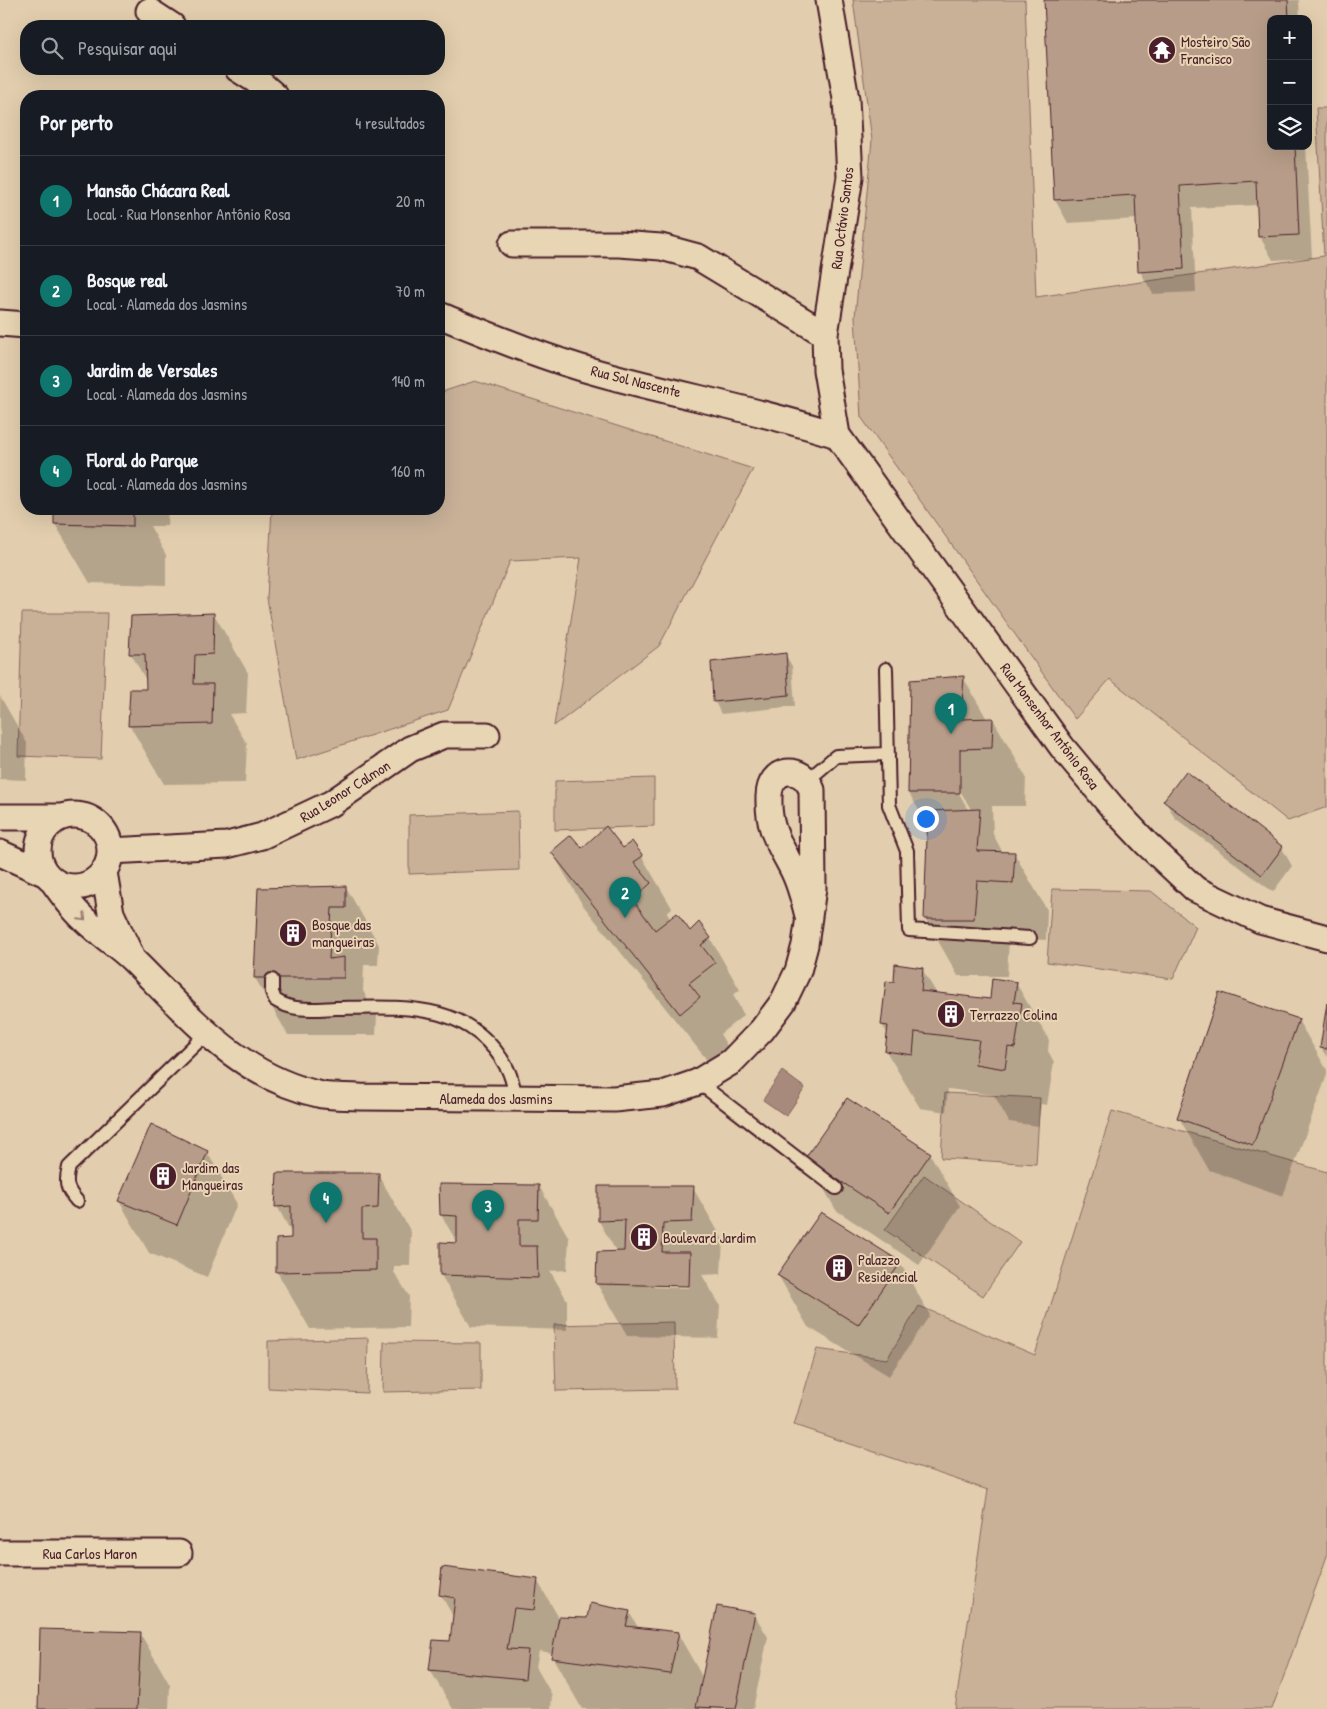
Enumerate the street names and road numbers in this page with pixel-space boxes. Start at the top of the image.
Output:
street label: Rua Octávio Santos [825,166,859,270]
street label: Rua Sol Nascente [589,360,683,402]
street label: Rua Monsenhor Antônio Rosa [995,658,1105,794]
street label: Rua Leonor Calmon [296,755,394,827]
street label: Alameda dos Jasmins [440,1088,553,1109]
street label: Rua Carlos Maron [43,1543,138,1564]

